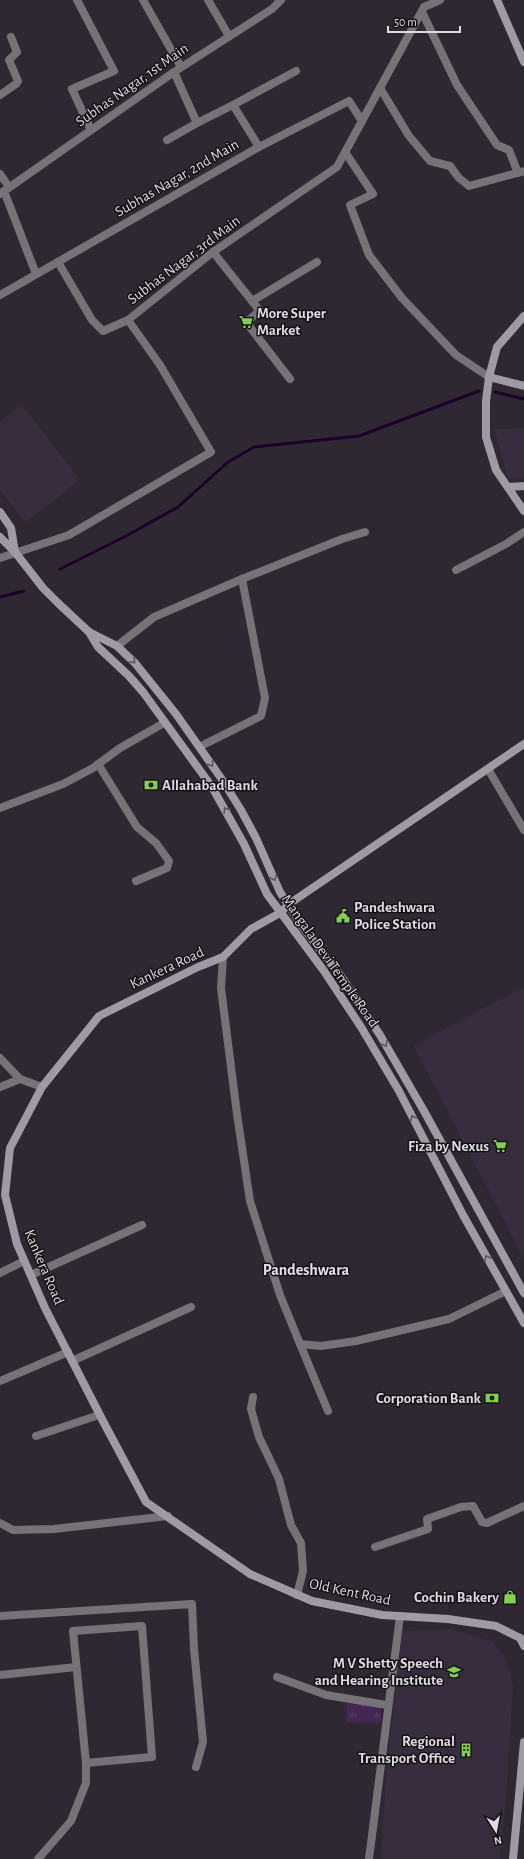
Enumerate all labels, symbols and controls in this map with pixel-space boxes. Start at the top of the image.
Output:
scale bar [388,8,460,34]
text: 50 m [394,16,417,28]
street label: Subhas Nagar, 1st Main [73,41,191,129]
street label: Subhas Nagar, 2nd Main [113,136,241,220]
street label: Subhas Nagar, 3rd Main [125,213,243,307]
place label: More Super Market [257,306,327,338]
supermarket icon: More Super Market [238,314,254,330]
one-way arrow [128,656,136,664]
one-way arrow [206,760,213,767]
bank icon: Allahabad Bank [143,777,159,793]
place label: Allahabad Bank [162,778,258,793]
one-way arrow [223,807,230,814]
one-way arrow [269,874,277,881]
street label: Mangala Devi Temple Road [278,892,382,1030]
place label: Pandeshwara Police Station [354,900,436,932]
public building icon: Pandeshwara Police Station [335,908,351,924]
street label: Kankera Road [128,944,207,992]
one-way arrow [380,1040,387,1047]
one-way arrow [410,1115,417,1122]
supermarket icon: Fiza by Nexus [492,1138,508,1154]
place label: Fiza by Nexus [408,1139,489,1154]
street label: Kankera Road [21,1227,67,1307]
one-way arrow [484,1254,492,1262]
district label: Pandeshwara [263,1262,350,1278]
bank icon: Corporation Bank [484,1390,500,1406]
place label: Corporation Bank [376,1391,482,1406]
street label: Old Kent Road [308,1576,392,1608]
shop icon: Cochin Bakery [502,1589,518,1605]
place label: Cochin Bakery [414,1590,499,1605]
place label: M V Shetty Speech and Hearing Institute [315,1656,443,1688]
school or university icon: M V Shetty Speech and Hearing Institute [446,1664,462,1680]
place label: Regional Transport Office [358,1734,455,1766]
building icon: Regional Transport Office [458,1742,474,1758]
north arrow [476,1811,516,1851]
text: N [493,1834,503,1846]

